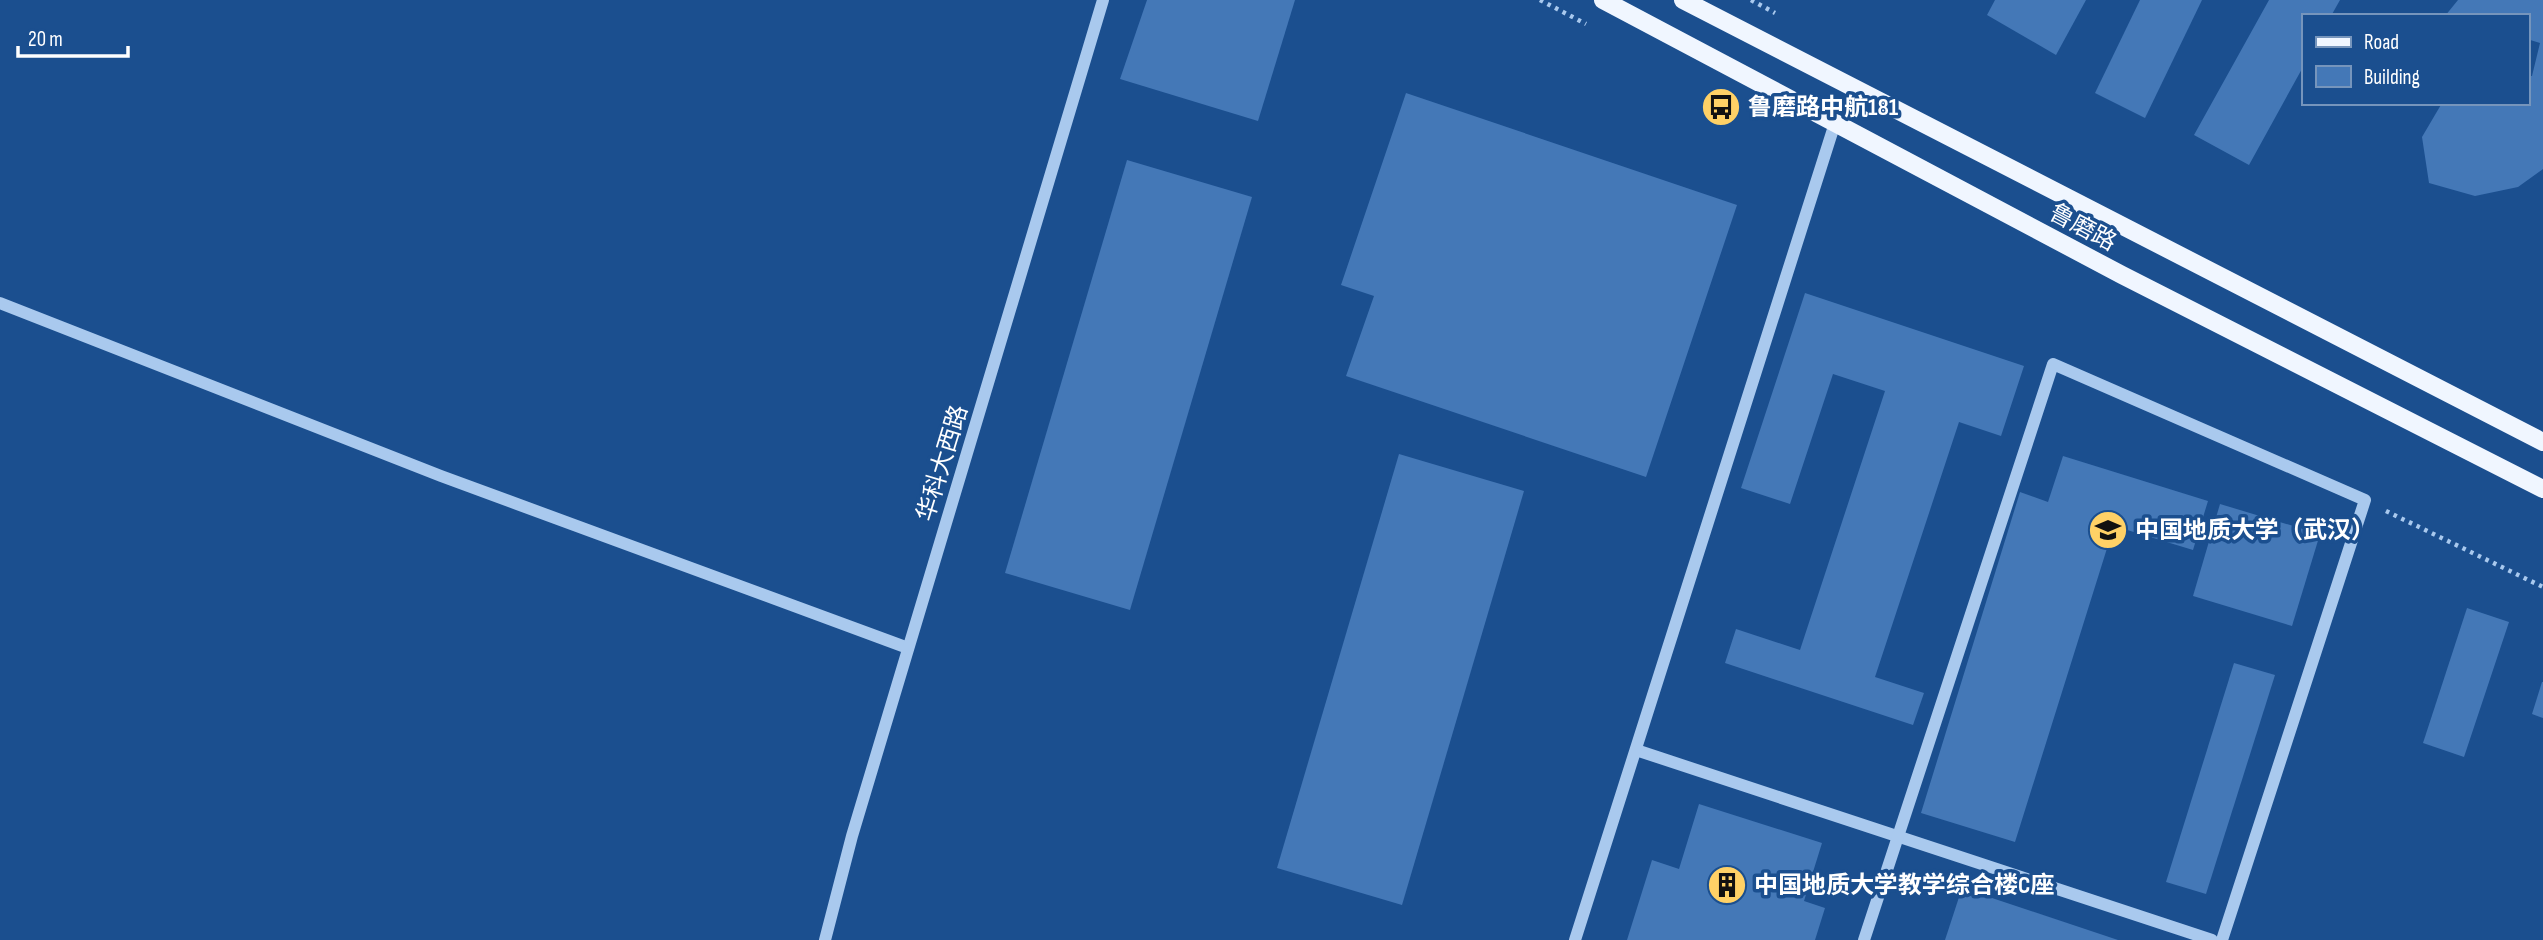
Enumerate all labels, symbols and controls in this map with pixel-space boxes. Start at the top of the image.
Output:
scale bar [18,14,128,58]
legend [2302,14,2529,105]
text: 20 m [28,27,63,52]
text: Road [2364,30,2399,55]
text: Building [2364,65,2420,90]
bus stop icon: 鲁磨路中航181 [1700,86,1742,128]
place label: 鲁磨路中航181 [1748,93,1899,122]
street label: 鲁磨路 [2044,198,2121,257]
street label: 华科大西路 [911,402,974,525]
school or university icon: 中国地质大学（武汉） [2087,509,2129,551]
place label: 中国地质大学（武汉） [2135,516,2375,545]
building icon: 中国地质大学教学综合楼C座 [1706,864,1748,906]
place label: 中国地质大学教学综合楼C座 [1754,871,2054,900]

